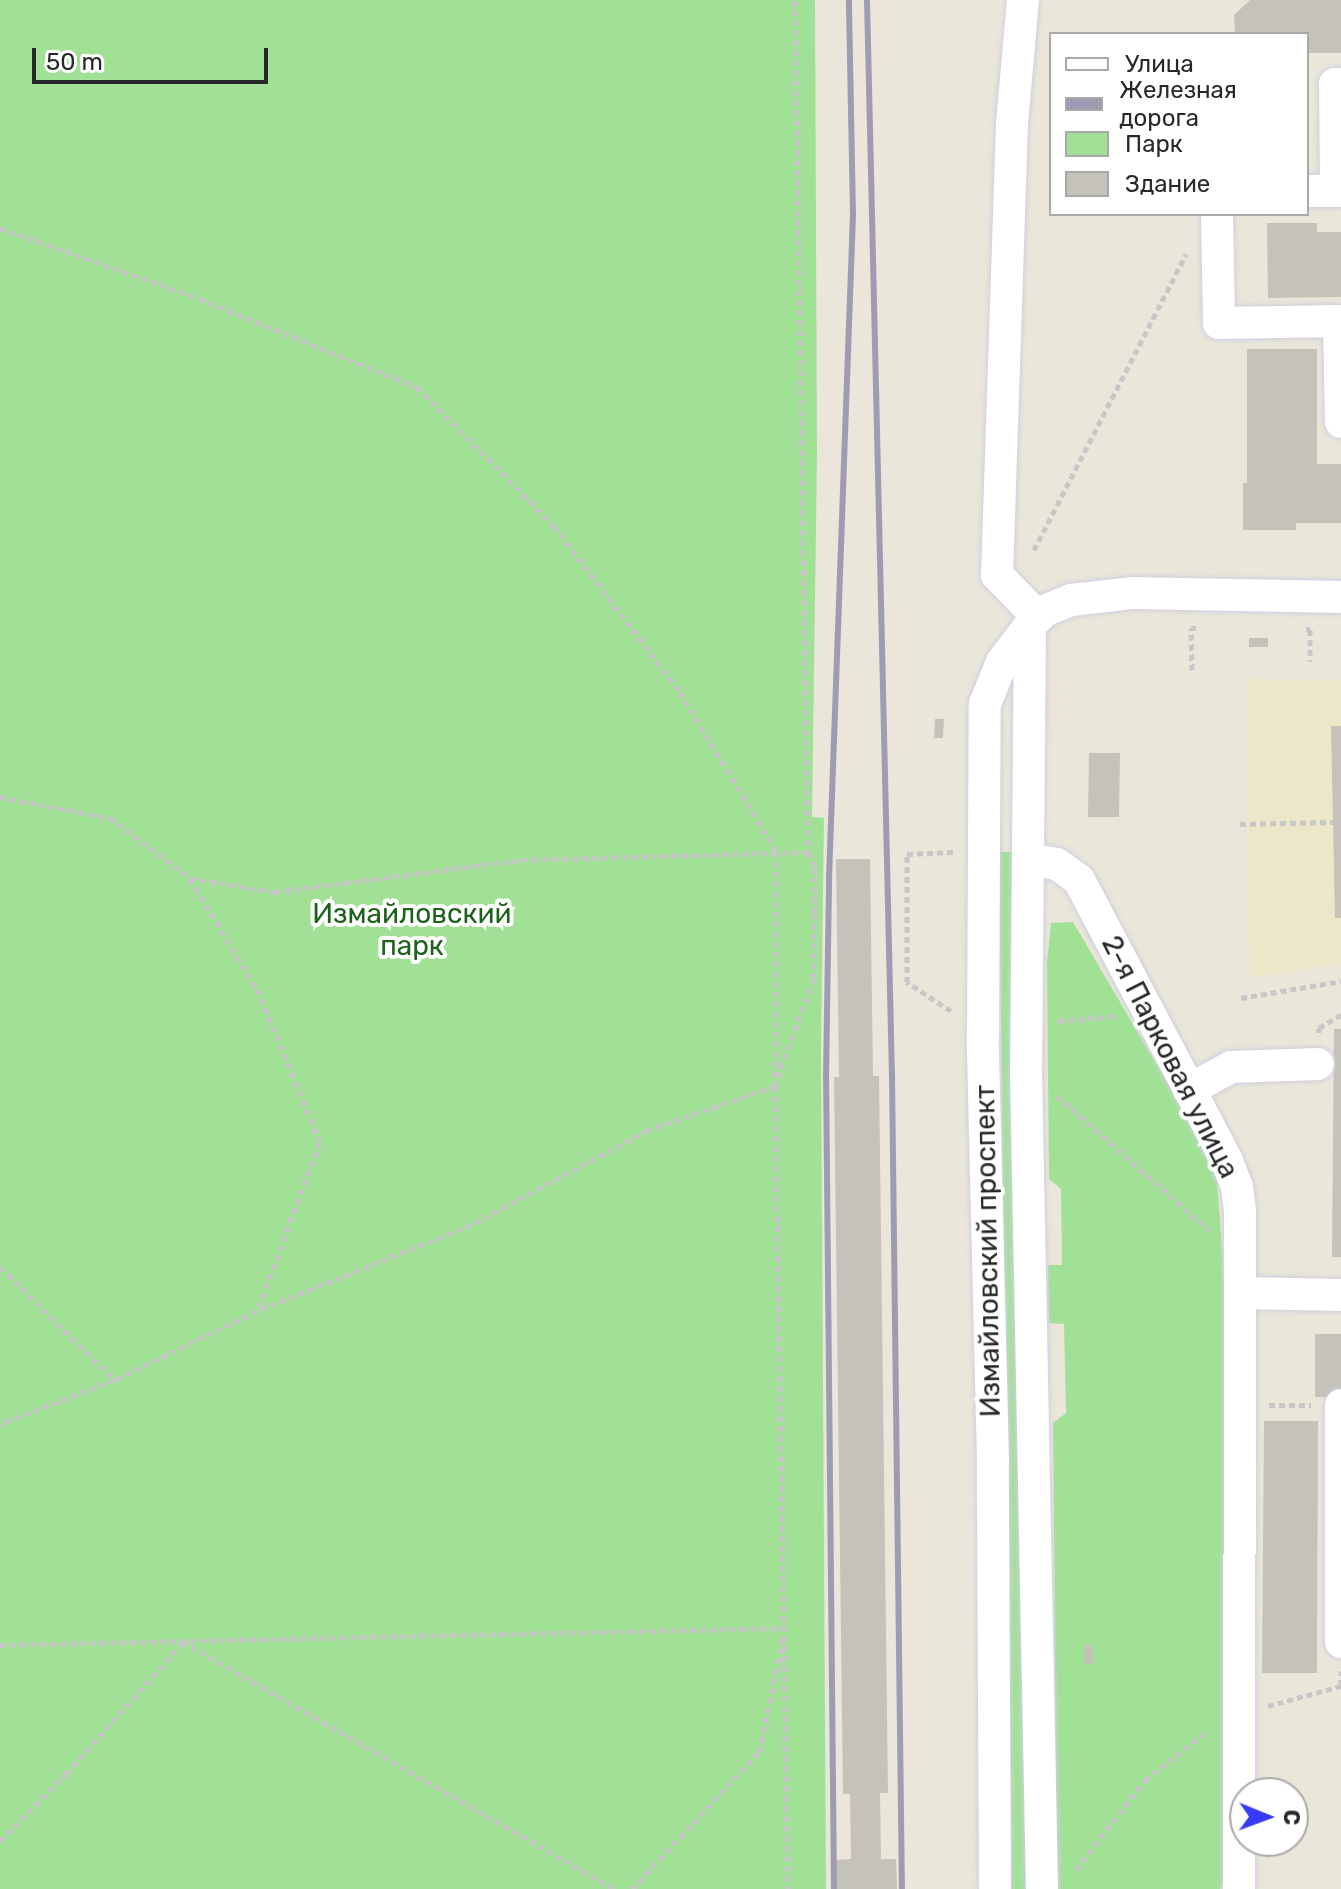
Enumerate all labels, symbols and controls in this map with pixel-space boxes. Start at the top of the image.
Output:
scale bar [36,32,272,82]
legend [1049,32,1309,216]
text: 50 m [46,48,103,76]
text: Улица [1125,50,1194,78]
text: Железная дорога [1119,76,1237,132]
text: Парк [1125,130,1183,158]
text: Здание [1125,170,1210,198]
park label: Измайловский парк [312,897,512,963]
street label: 2-я Парковая улица [1094,930,1246,1184]
street label: Измайловский проспект [968,1084,1008,1418]
north arrow [1229,1777,1309,1857]
text: С [1278,1809,1305,1825]

